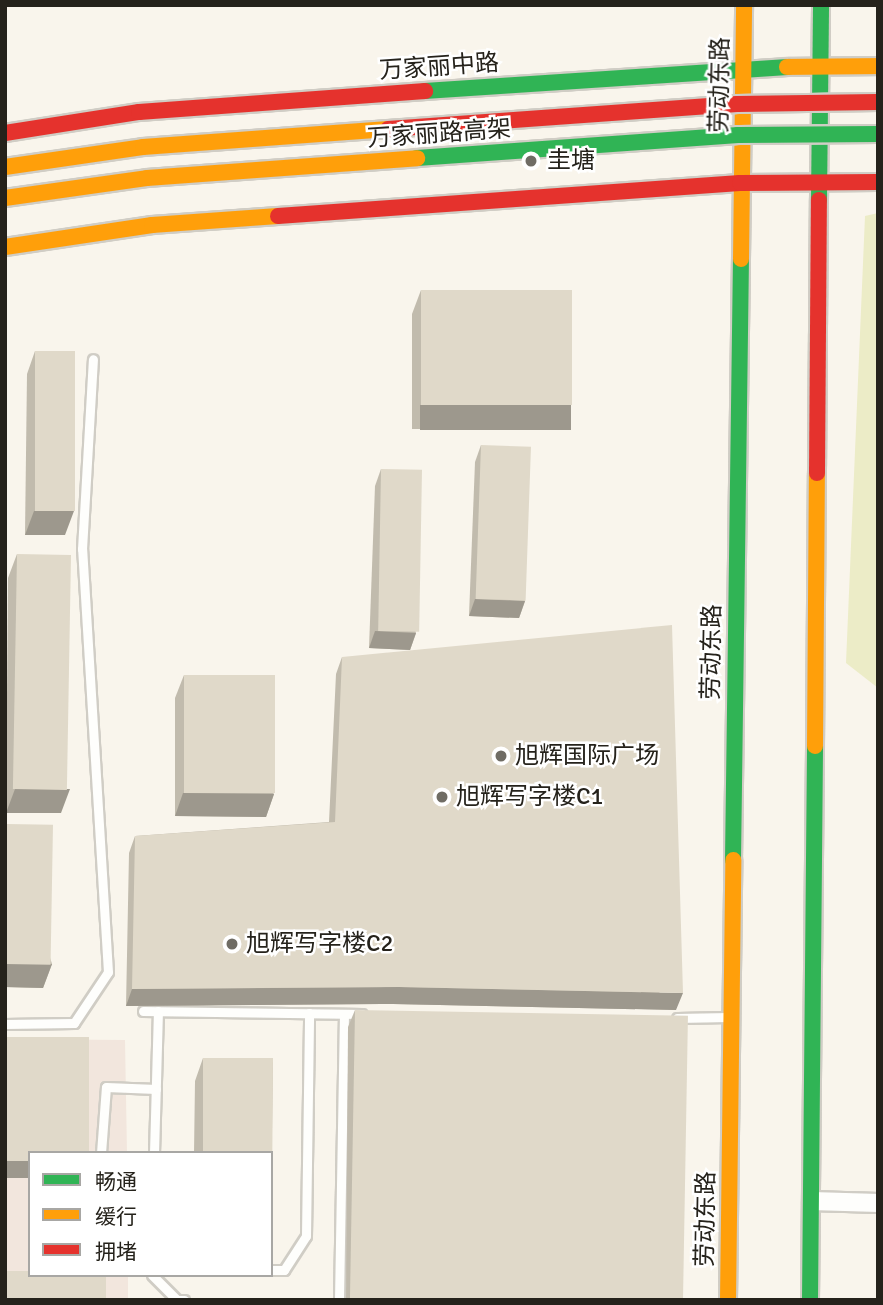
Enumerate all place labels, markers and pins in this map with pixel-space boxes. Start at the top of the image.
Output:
place label: 圭塘 [547,147,595,175]
marker: 圭塘 [521,151,541,171]
place label: 旭辉国际广场 [515,742,659,770]
marker: 旭辉国际广场 [493,748,509,764]
place label: 旭辉写字楼C1 [456,783,603,811]
marker: 旭辉写字楼C1 [434,789,450,805]
place label: 旭辉写字楼C2 [246,930,393,958]
marker: 旭辉写字楼C2 [224,936,240,952]

